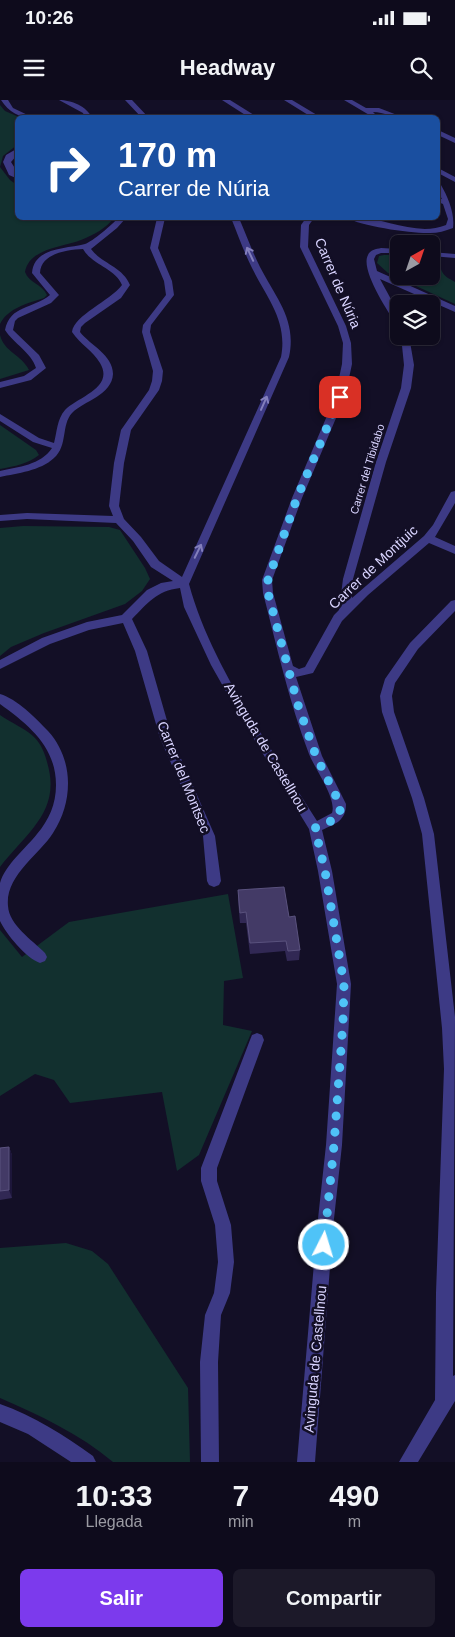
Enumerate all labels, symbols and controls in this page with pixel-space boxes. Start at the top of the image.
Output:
text: 10:26 [25,7,74,28]
icon: menu [20,54,48,82]
icon: search [407,54,435,82]
text: Headway [180,55,275,80]
icon: right [35,135,100,200]
text: 170 m [118,135,217,174]
text: Carrer de Núria [118,176,270,201]
street label: Carrer de Núria [312,235,364,331]
north arrow [390,235,440,285]
map controls [390,235,440,345]
one-way arrow [245,247,254,262]
button: layers [390,295,440,345]
pin [319,376,361,418]
icon: arrive [326,383,354,411]
one-way arrow [260,396,270,411]
street label: Carrer del Tibidabo [348,423,386,515]
street label: Carrer de Montjuic [325,522,421,612]
one-way arrow [194,544,204,559]
street label: Avinguda de Castellnou [221,680,311,814]
street label: Carrer del Montsec [154,719,214,835]
position arrow [297,1218,349,1270]
street label: Avinguda de Castellnou [301,1285,329,1433]
text: 10:33 [76,1479,152,1512]
text: 7 [232,1479,249,1512]
text: 490 [329,1479,379,1512]
text: Llegada [85,1513,142,1530]
text: min [228,1513,254,1530]
text: m [348,1513,361,1530]
button: Salir [20,1569,223,1627]
button: Compartir [233,1569,435,1627]

